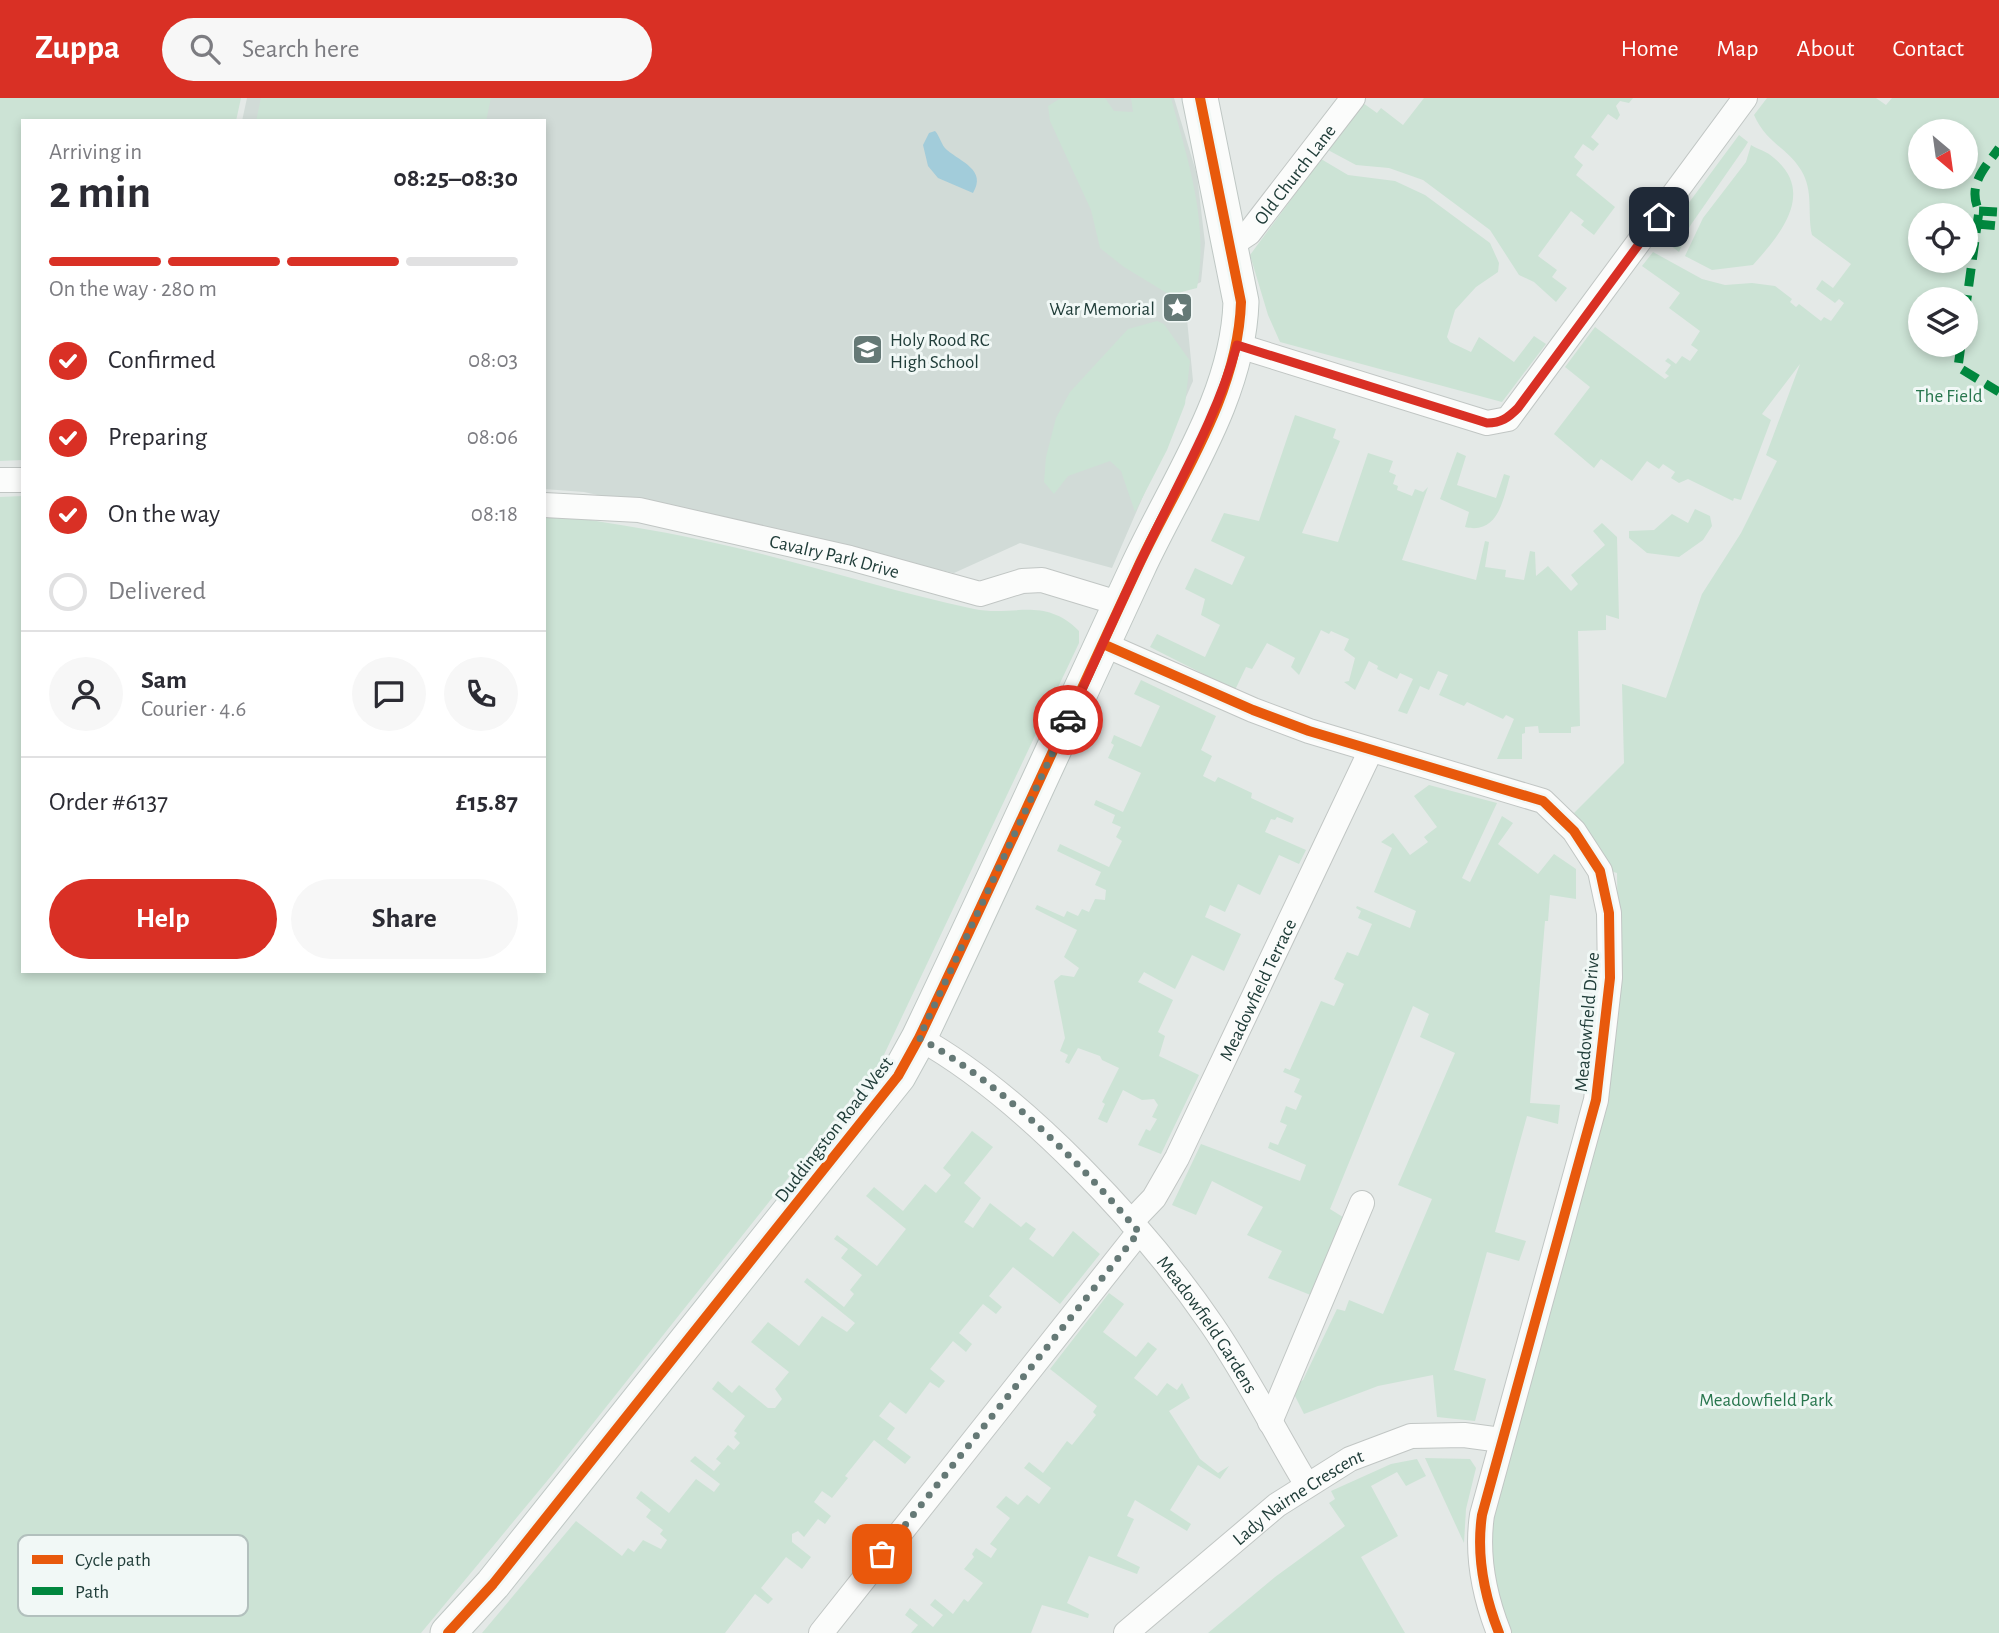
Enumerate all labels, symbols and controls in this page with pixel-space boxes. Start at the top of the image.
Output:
search box [162,18,652,81]
icon: search [186,30,224,68]
text: Zuppa [35,32,120,65]
text: Search here [242,36,359,62]
text: Home [1621,37,1679,61]
text: Map [1717,37,1759,61]
text: About [1797,37,1854,61]
text: Contact [1892,37,1964,61]
north arrow [1908,119,1978,189]
map controls [1908,119,1978,357]
street label: Old Church Lane [1251,121,1340,229]
text: Arriving in [49,141,142,164]
text: 08:25–08:30 [393,165,518,191]
text: 2 min [49,170,151,216]
pin [1629,187,1689,247]
icon: home [1640,198,1678,236]
button: locate [1908,203,1978,273]
text: On the way · 280 m [49,278,217,301]
button: layers [1908,287,1978,357]
place icon: War Memorial [1161,291,1195,325]
place label: War Memorial [1049,300,1155,319]
place label: Holy Rood RC High School [890,331,990,372]
school or university icon: Holy Rood RC High School [850,333,884,367]
icon: check [49,342,87,380]
text: Confirmed [108,347,216,373]
text: 08:03 [468,349,518,372]
park label: The Field [1915,387,1983,406]
icon: check [49,419,87,457]
text: Preparing [108,424,207,450]
text: 08:06 [467,426,518,449]
icon: check [49,496,87,534]
text: On the way [108,501,220,527]
text: 08:18 [471,503,518,526]
street label: Cavalry Park Drive [768,532,901,582]
text: Delivered [108,578,206,604]
button: person [49,657,123,731]
button: chat [352,657,426,731]
button: phone [444,657,518,731]
text: Sam [141,667,187,693]
courier [1033,685,1103,755]
text: Courier · 4.6 [141,698,246,721]
icon: car [1049,701,1087,739]
text: Order #6137 [49,789,168,815]
text: £15.87 [456,789,518,815]
button: Help [49,879,277,959]
button: Share [291,879,518,959]
street label: Meadowfield Terrace [1217,916,1300,1064]
street label: Meadowfield Drive [1572,951,1603,1093]
street label: Duddingston Road West [772,1054,897,1206]
street label: Meadowfield Gardens [1153,1253,1260,1397]
park label: Meadowfield Park [1699,1391,1833,1410]
street label: Lady Nairne Crescent [1230,1447,1366,1549]
pin [852,1524,912,1584]
legend [18,1535,248,1616]
icon: bag [863,1535,901,1573]
text: Cycle path [75,1551,151,1570]
text: Path [75,1583,109,1602]

